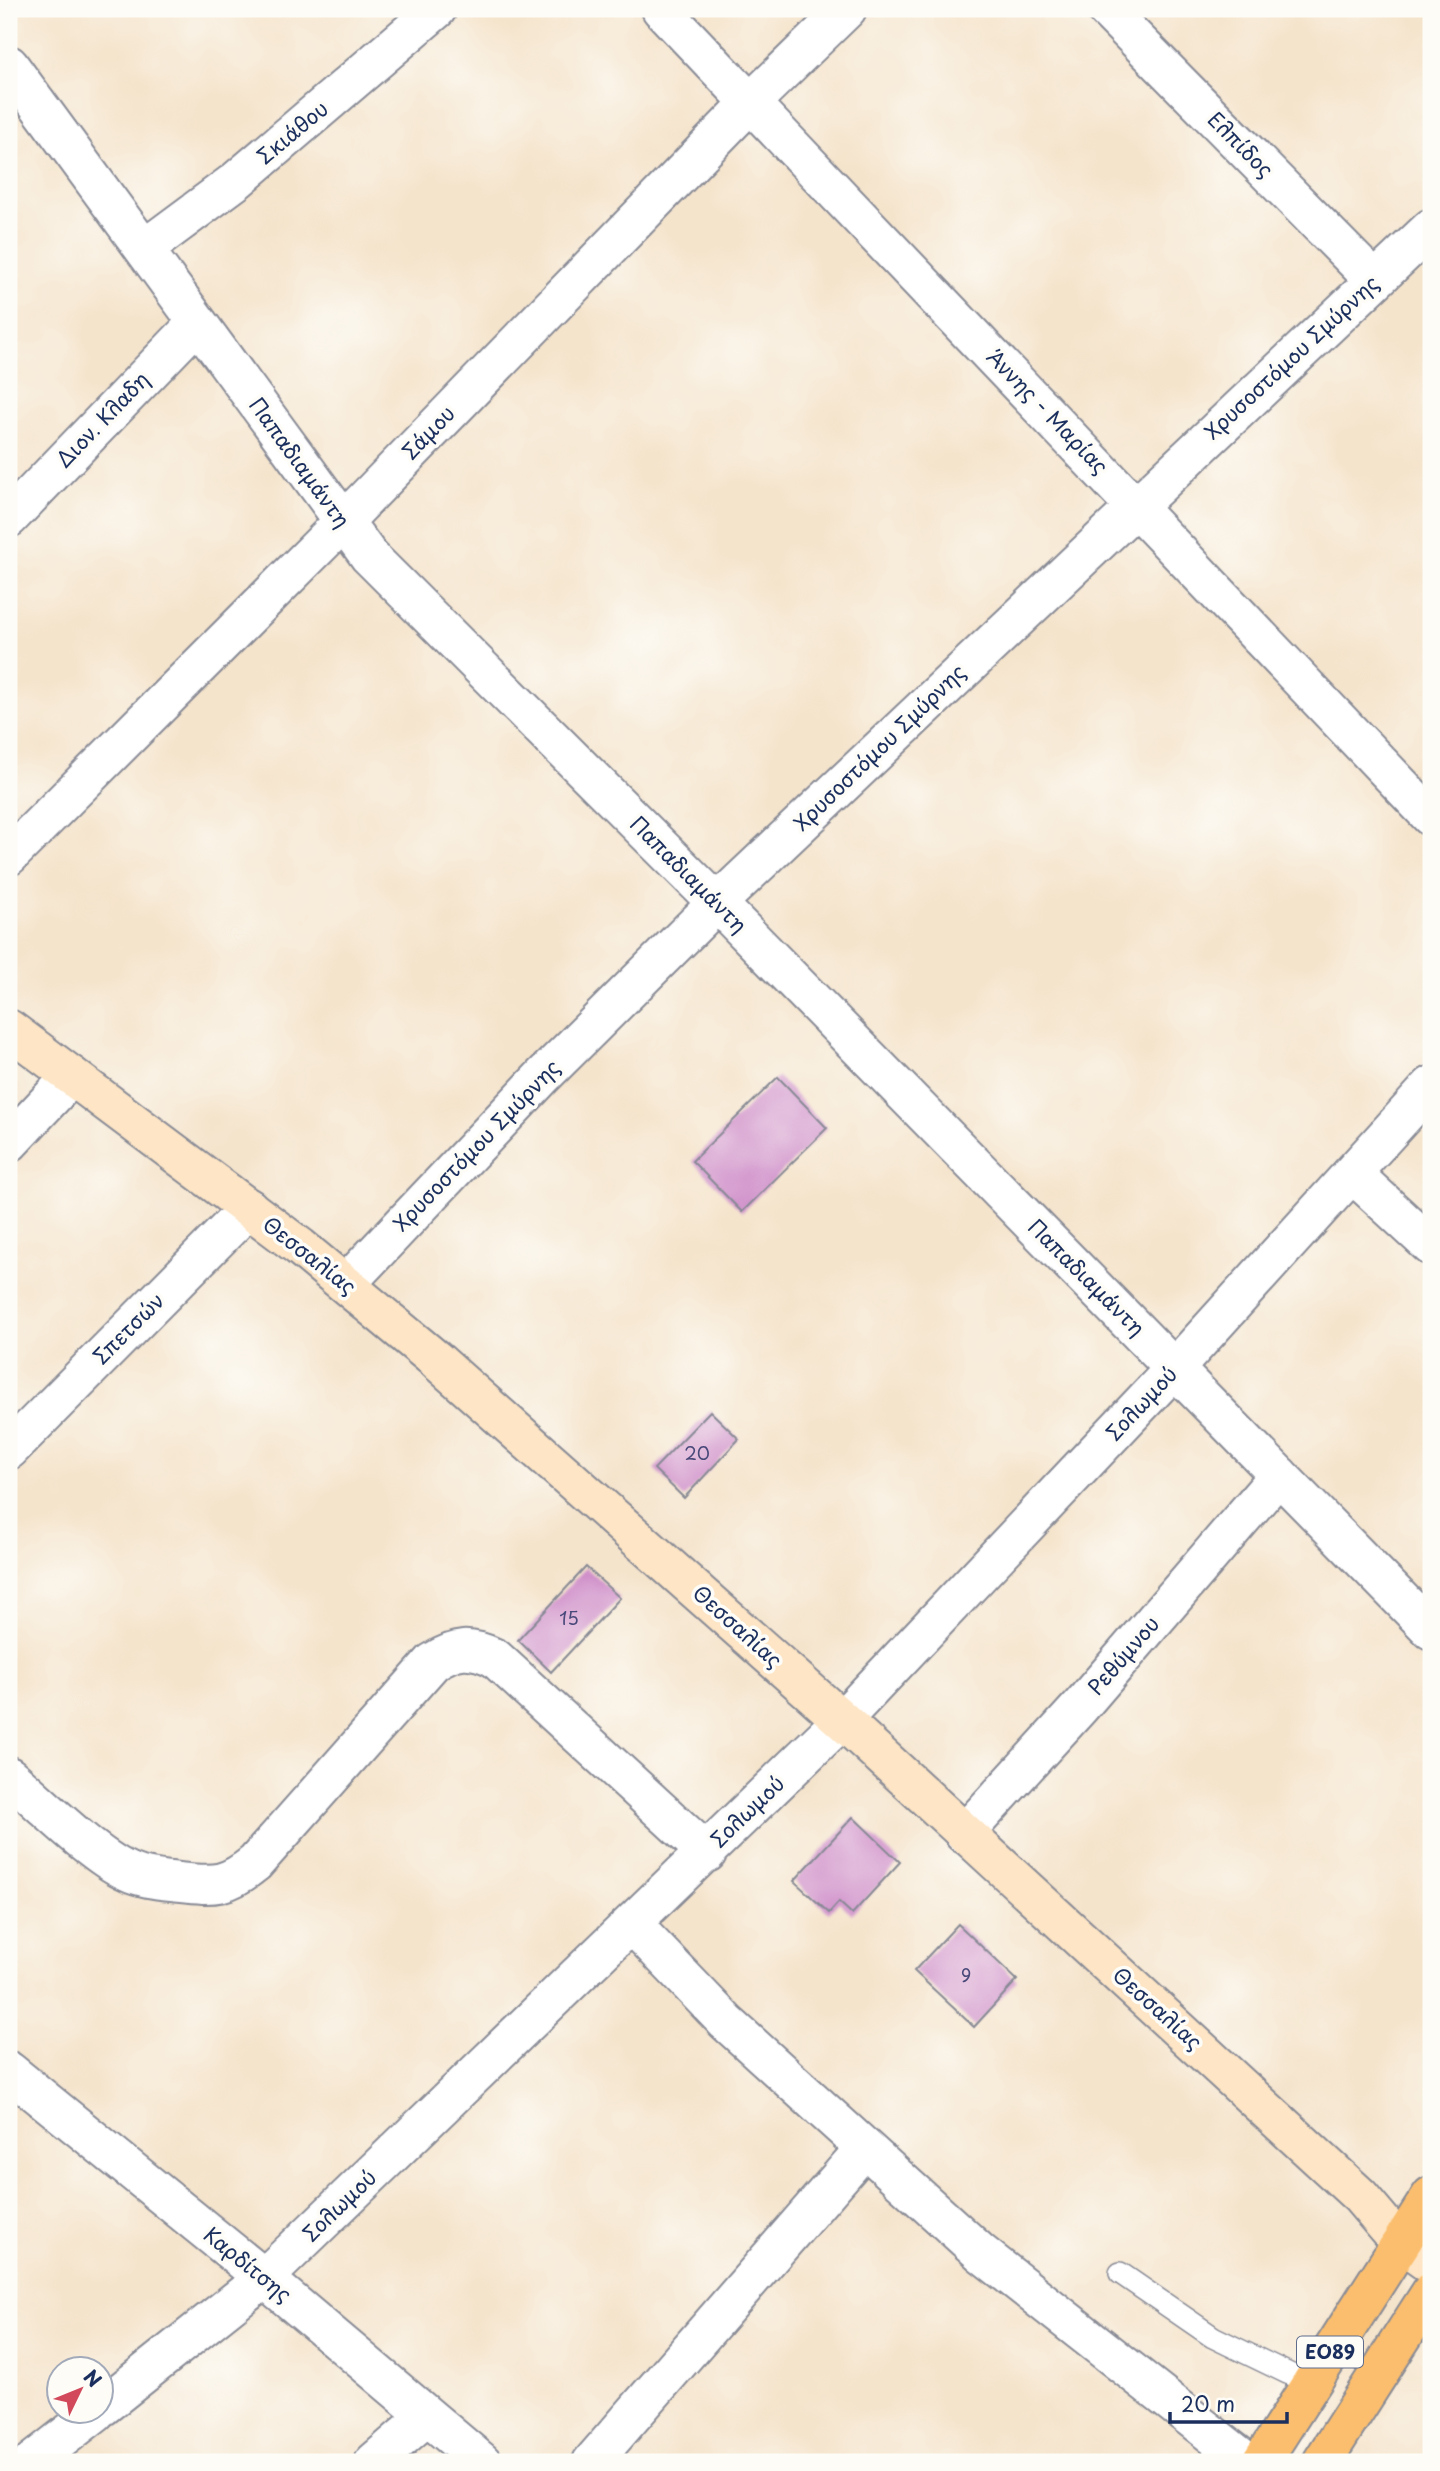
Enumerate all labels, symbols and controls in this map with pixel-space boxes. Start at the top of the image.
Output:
street label: Σκιάθου [249,92,334,171]
street label: Ελπίδος [1201,103,1282,184]
street label: Χρυσοστόμου Σμύρνης [1196,267,1385,446]
street label: Άννης - Μαρίας [980,341,1117,481]
street label: Διον. Κλαδη [47,363,156,474]
street label: Παπαδιαμάντη [242,390,359,534]
street label: Σάμου [394,397,461,466]
street label: Χρυσοστόμου Σμύρνης [785,656,972,837]
street label: Παπαδιαμάντη [624,808,755,939]
street label: Χρυσοστόμου Σμύρνης [385,1051,567,1238]
street label: Θεσσαλίας [257,1208,364,1301]
street label: Παπαδιαμάντη [1022,1211,1153,1342]
street label: Σπετσών [84,1284,171,1371]
street label: Σολωμού [1098,1358,1184,1447]
house number: 20 [684,1439,710,1466]
street label: Θεσσαλίας [686,1576,790,1675]
house number: 15 [559,1604,579,1631]
street label: Ρεθύμνου [1079,1608,1166,1701]
street label: Σολωμού [703,1767,791,1854]
street label: Θεσσαλίας [1106,1958,1210,2057]
house number: 9 [961,1961,971,1988]
street label: Σολωμού [295,2161,383,2248]
street label: Καρδίτσης [197,2218,299,2309]
road number: ΕΟ89 [1297,2336,1363,2368]
north arrow [46,2356,116,2426]
text: N [78,2363,109,2393]
scale bar [1170,2380,1288,2424]
text: 20 m [1181,2387,1235,2419]

